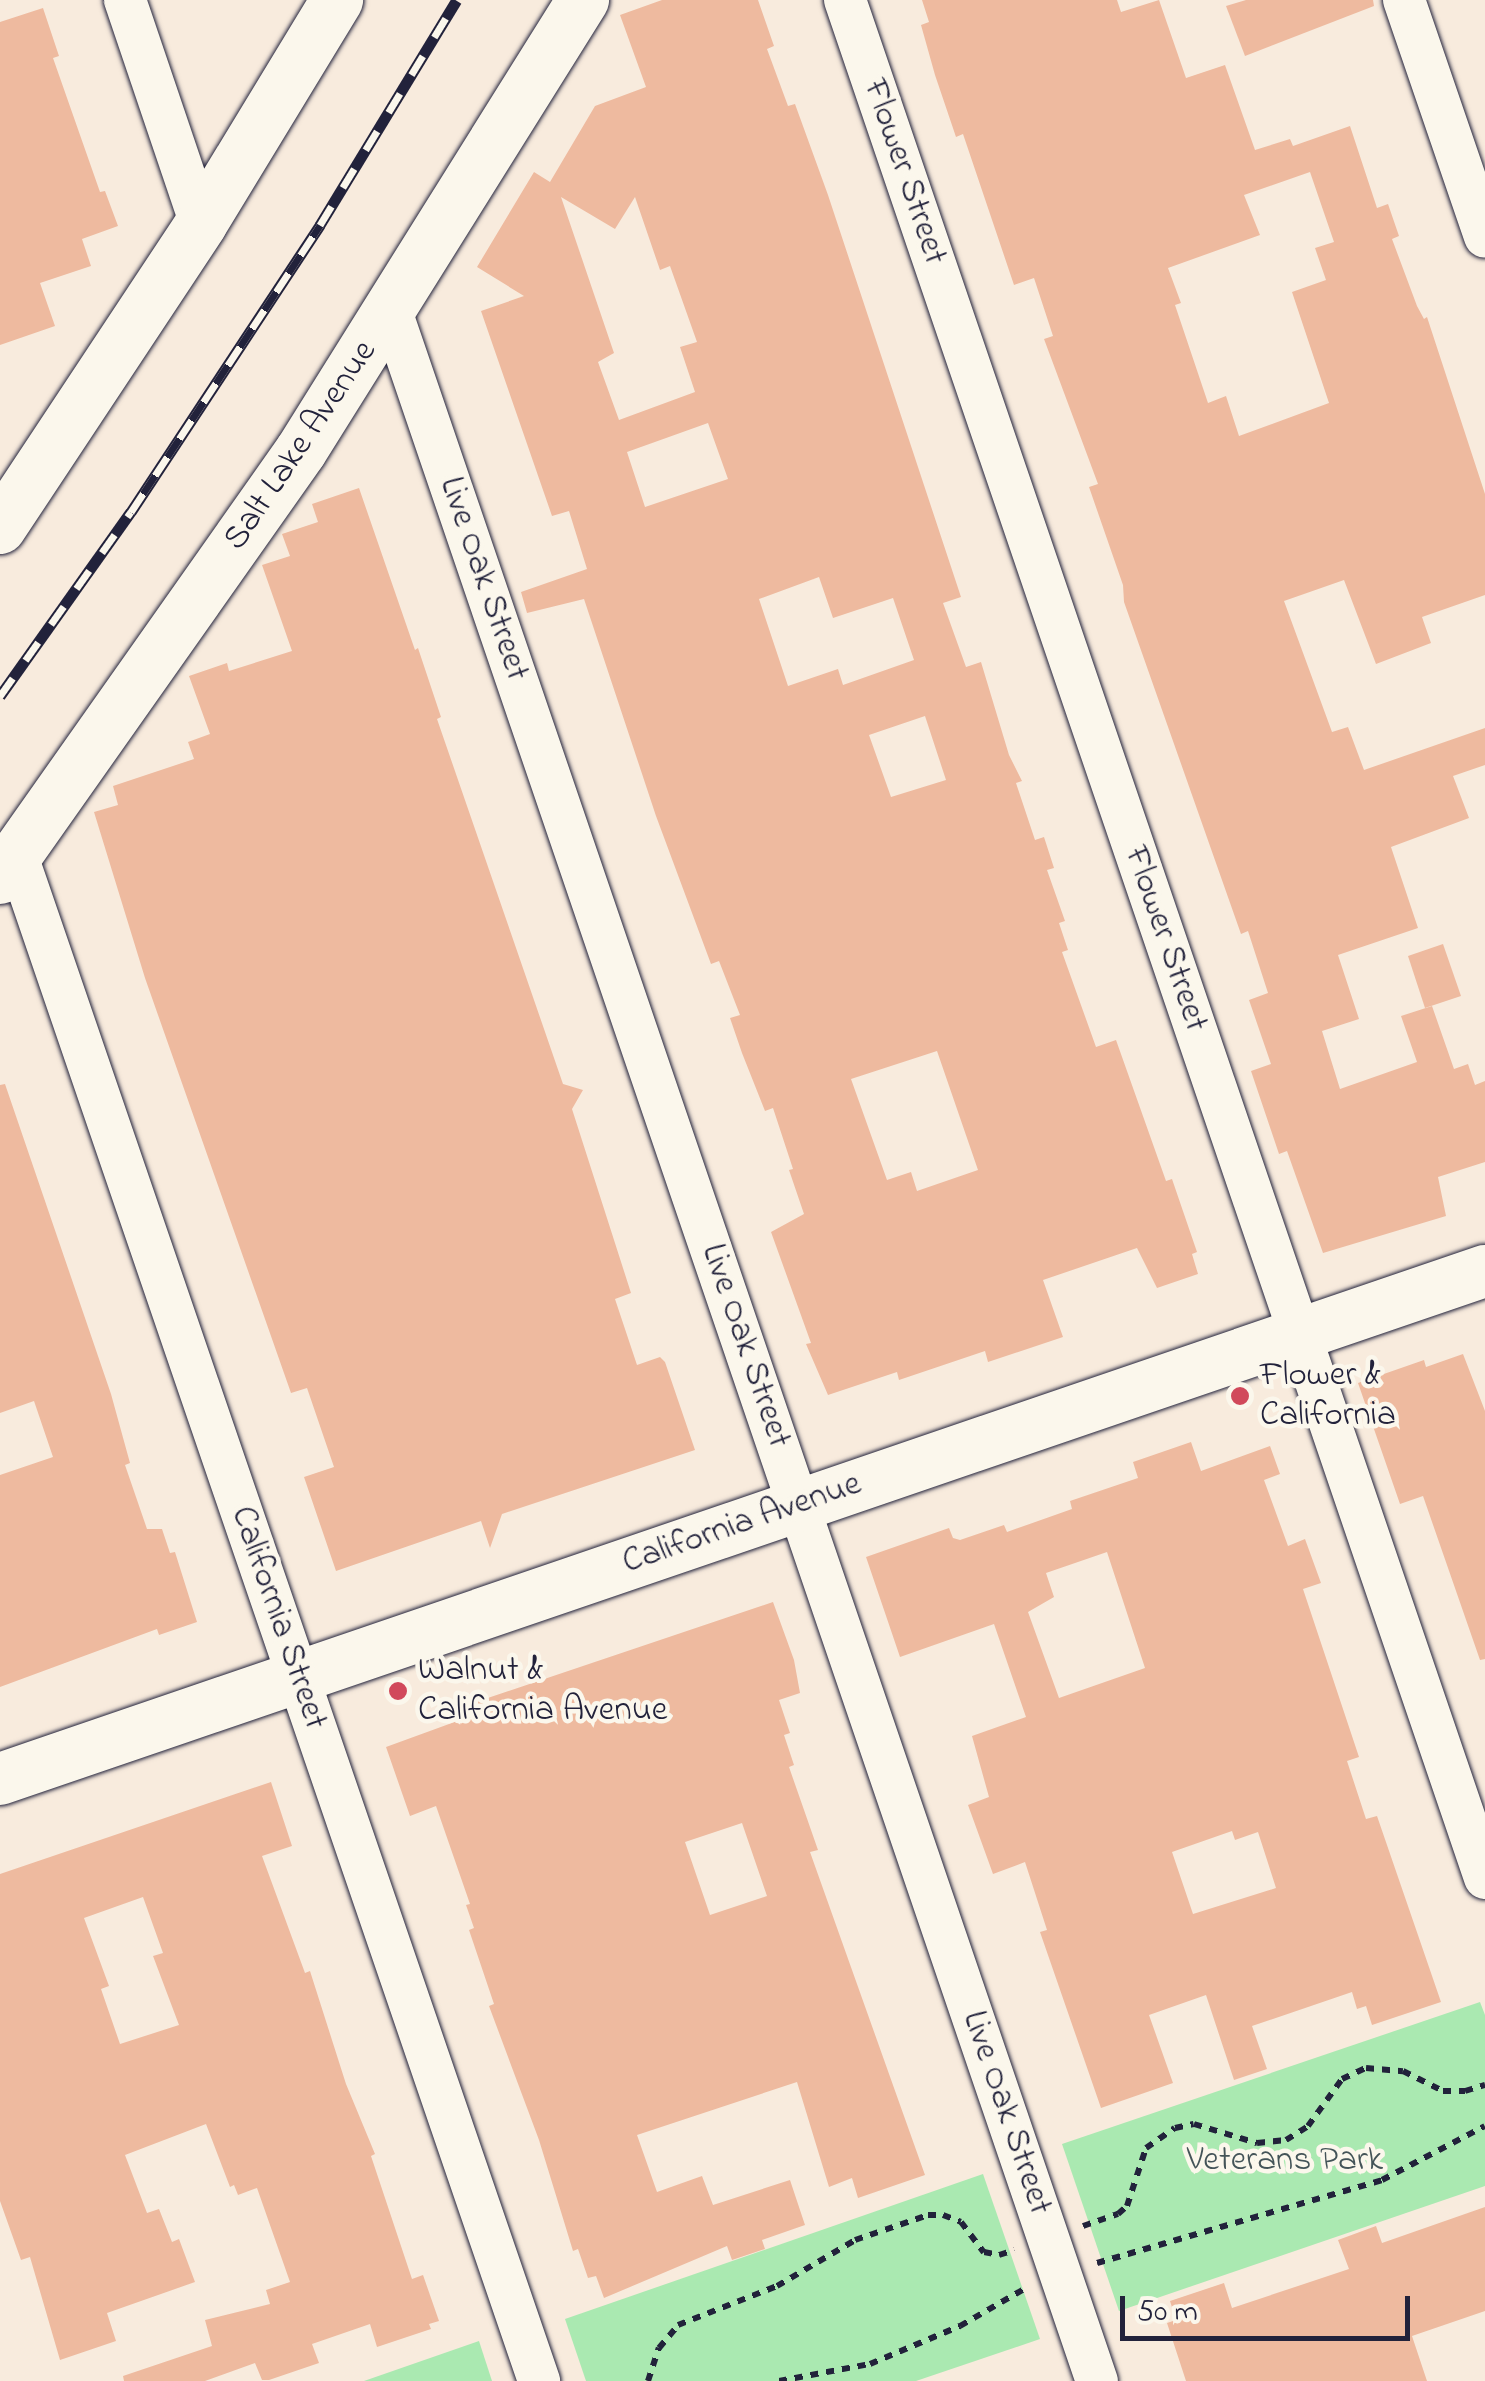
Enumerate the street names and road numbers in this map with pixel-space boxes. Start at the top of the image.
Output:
street label: Flower Street [853,74,955,270]
street label: Salt Lake Avenue [215,333,387,559]
street label: Live Oak Street [429,472,537,686]
street label: Flower Street [1114,841,1216,1037]
street label: Live Oak Street [691,1239,799,1453]
street label: California Avenue [617,1464,867,1584]
street label: California Street [220,1501,336,1735]
street label: Live Oak Street [952,2006,1060,2220]

